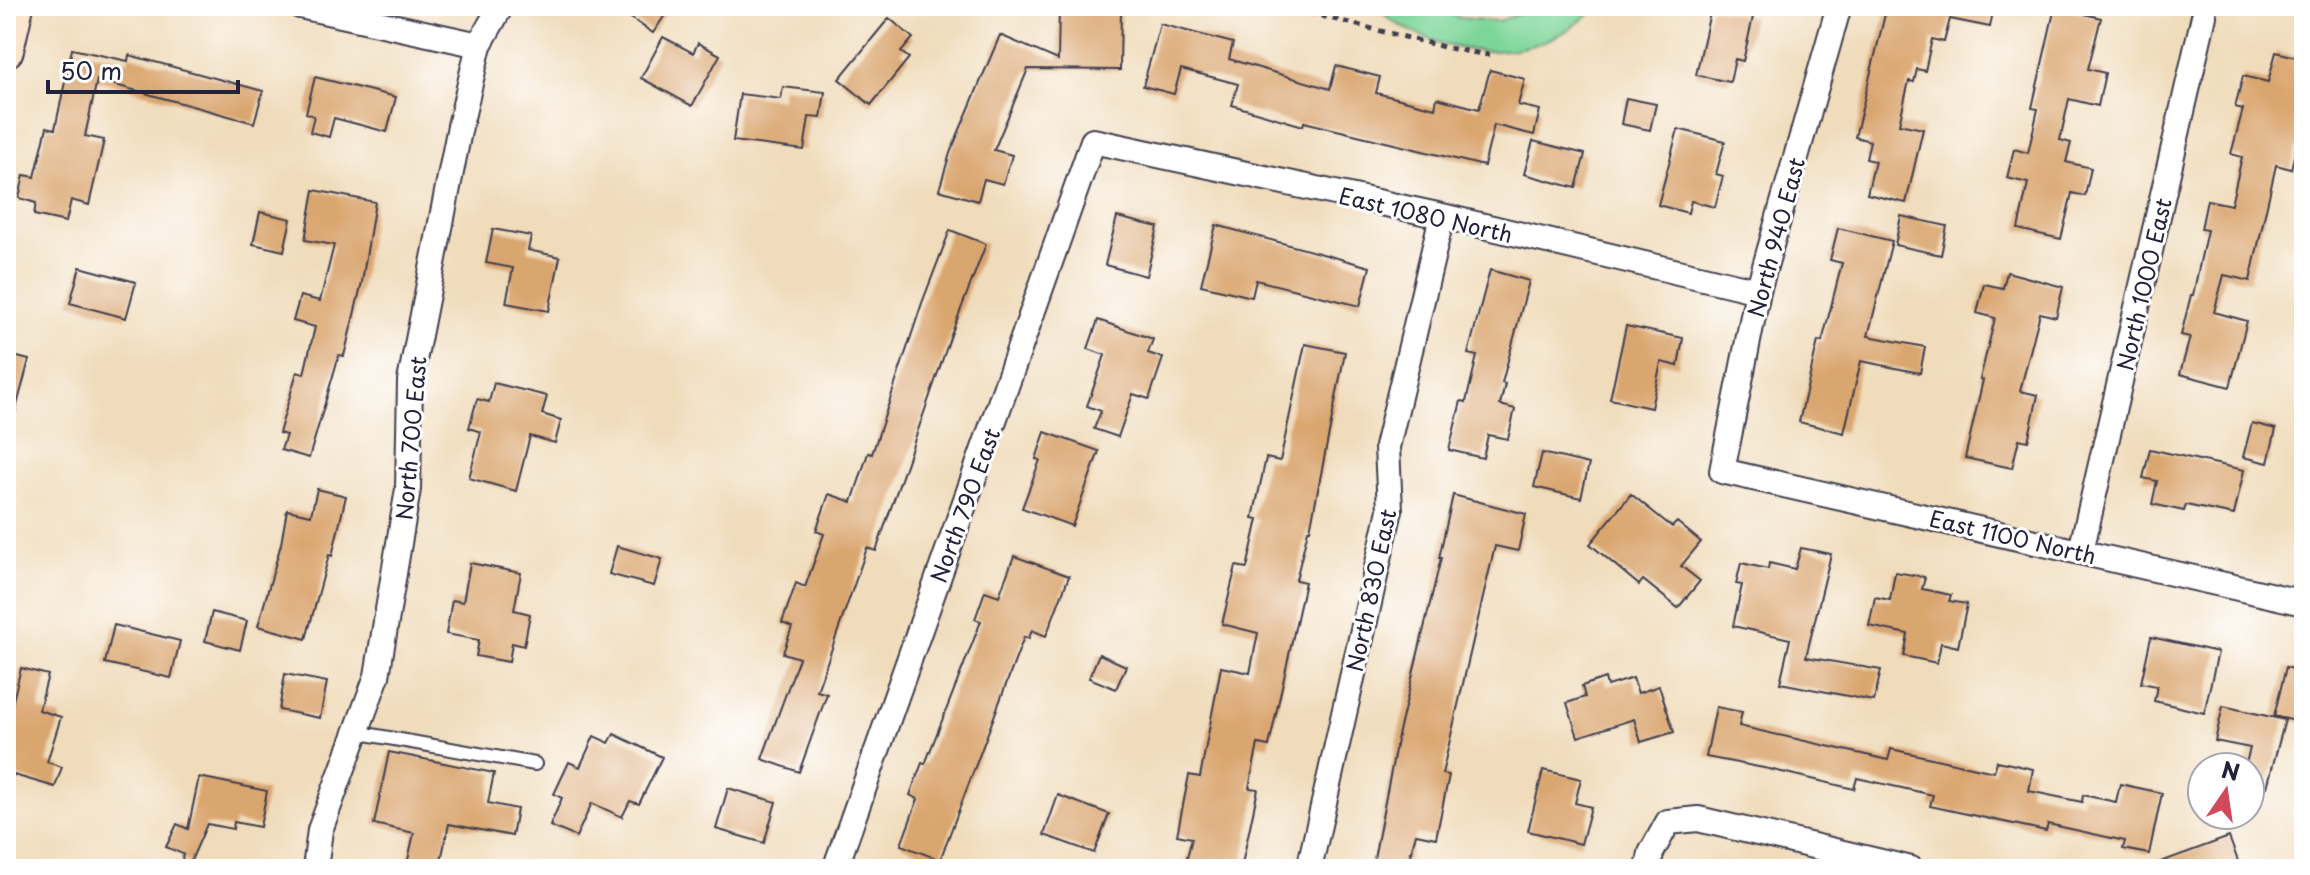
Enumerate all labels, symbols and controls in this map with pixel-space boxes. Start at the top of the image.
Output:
scale bar [48,44,238,94]
text: 50 m [60,52,122,88]
street label: North 940 East [1738,153,1812,320]
street label: East 1080 North [1336,178,1516,250]
street label: North 1000 East [2107,194,2179,374]
street label: North 700 East [386,354,434,521]
street label: North 790 East [921,423,1007,587]
street label: East 1100 North [1926,501,2100,571]
street label: North 830 East [1337,505,1403,674]
north arrow [2186,751,2266,831]
text: N [2219,752,2243,788]

